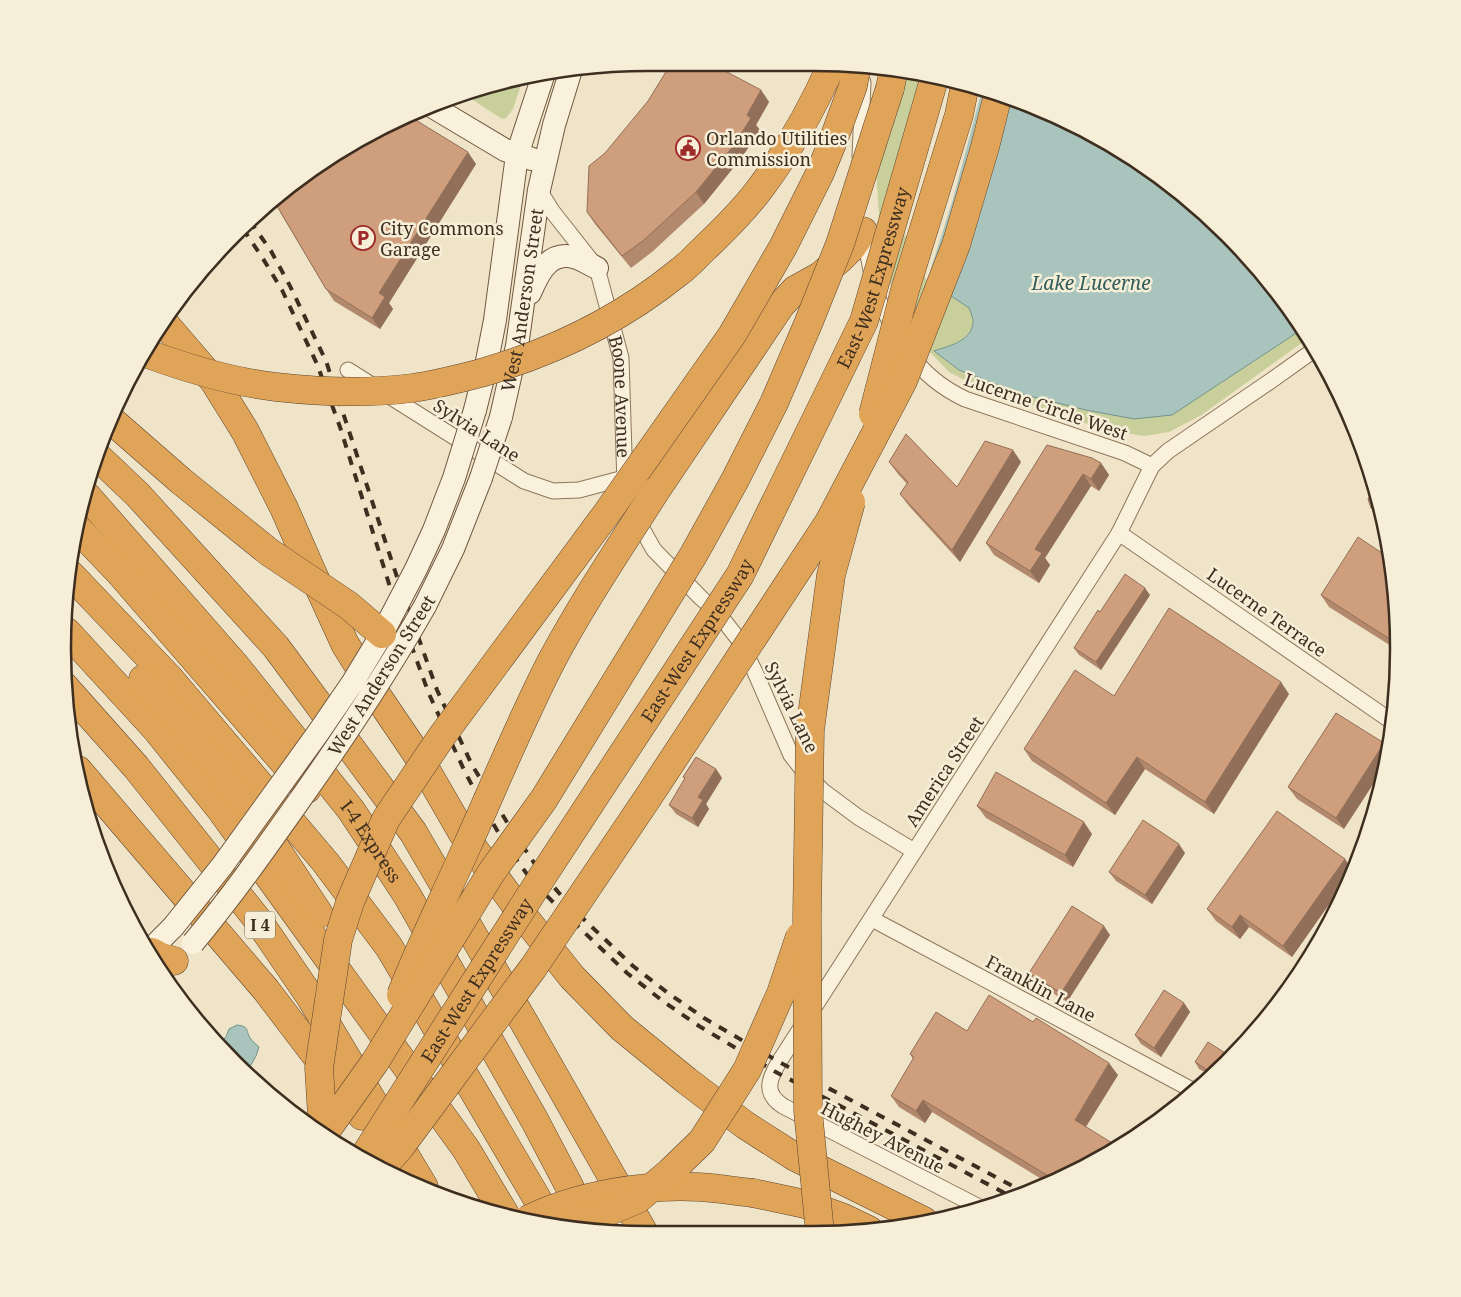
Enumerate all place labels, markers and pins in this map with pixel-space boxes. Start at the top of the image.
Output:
place label: Orlando Utilities Commission [706,126,847,171]
public building icon: Orlando Utilities Commission [675,135,701,161]
place label: City Commons Garage [380,216,504,261]
parking icon: City Commons Garage [350,225,376,251]

